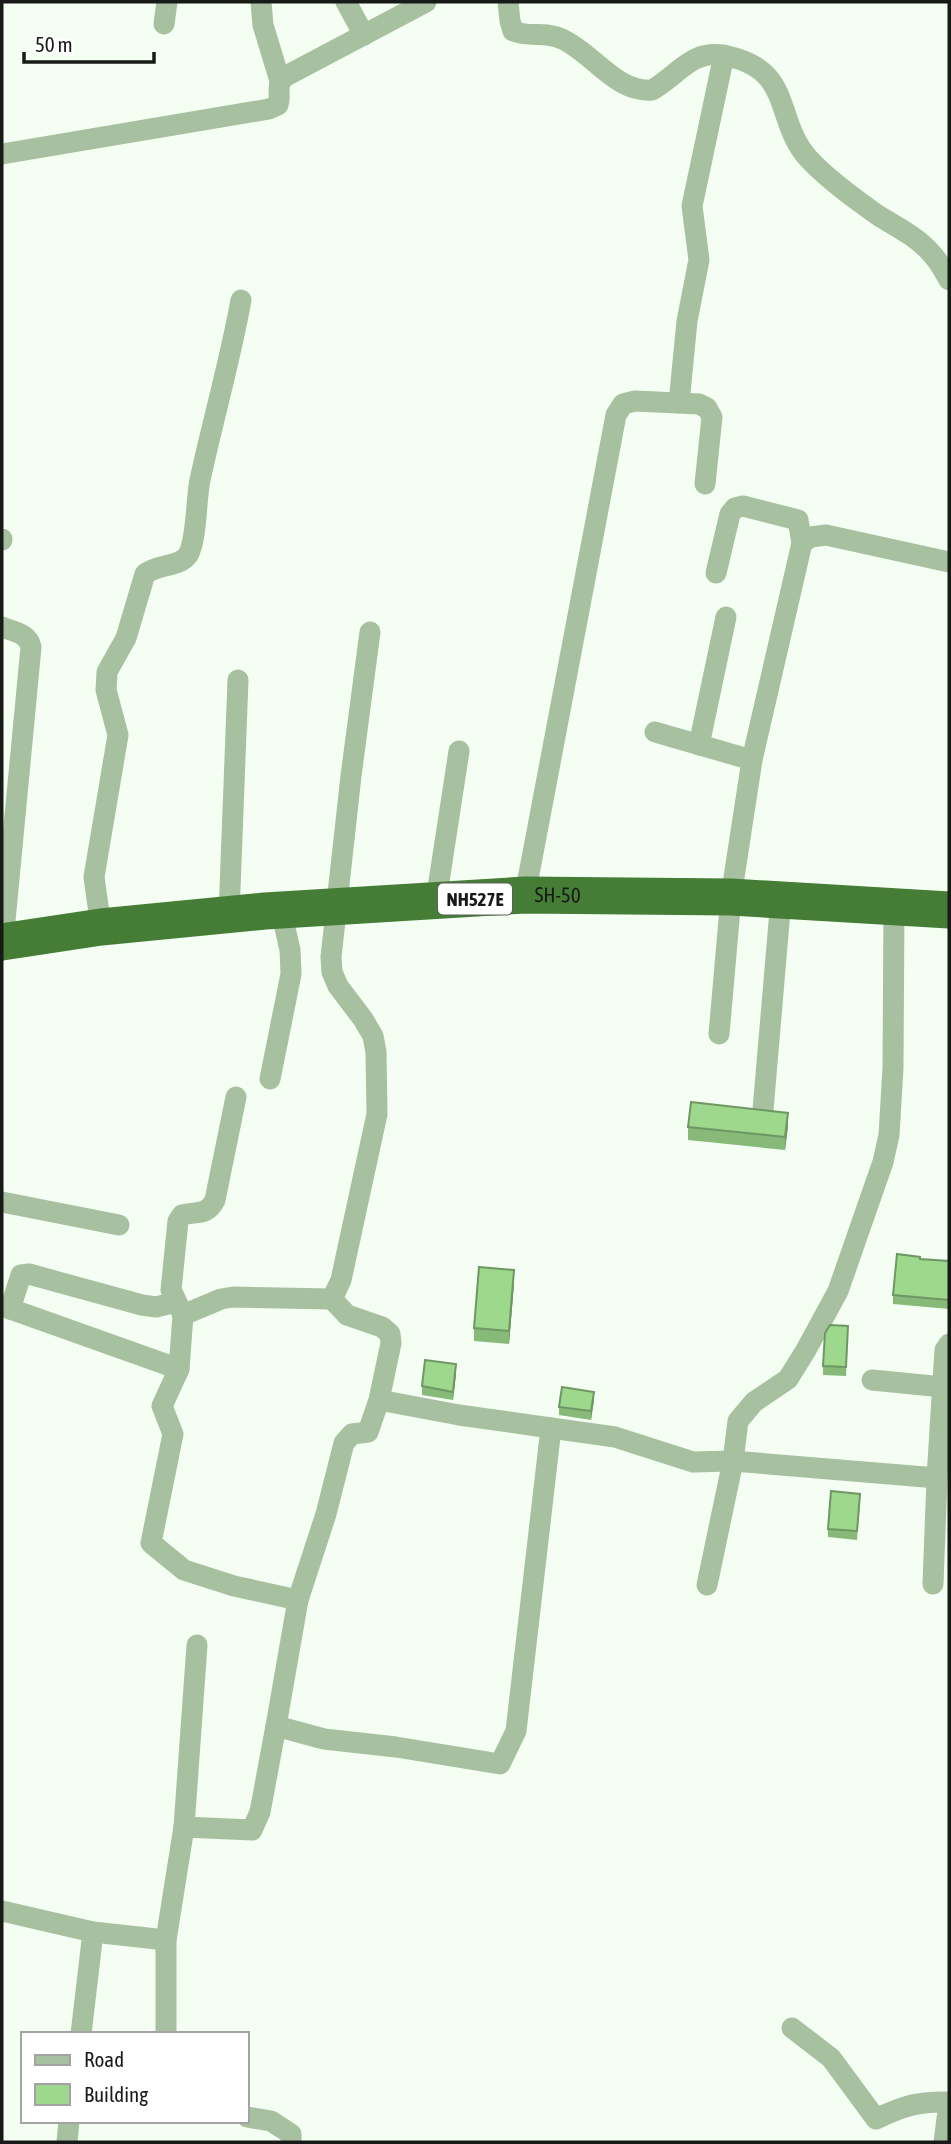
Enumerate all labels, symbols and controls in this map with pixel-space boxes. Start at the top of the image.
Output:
scale bar [24,21,154,65]
text: 50 m [35,32,73,56]
street label: SH-50 [534,882,581,907]
road number: NH527E [438,884,512,914]
legend [21,2032,248,2123]
text: Road [84,2047,124,2071]
text: Building [84,2082,148,2106]

